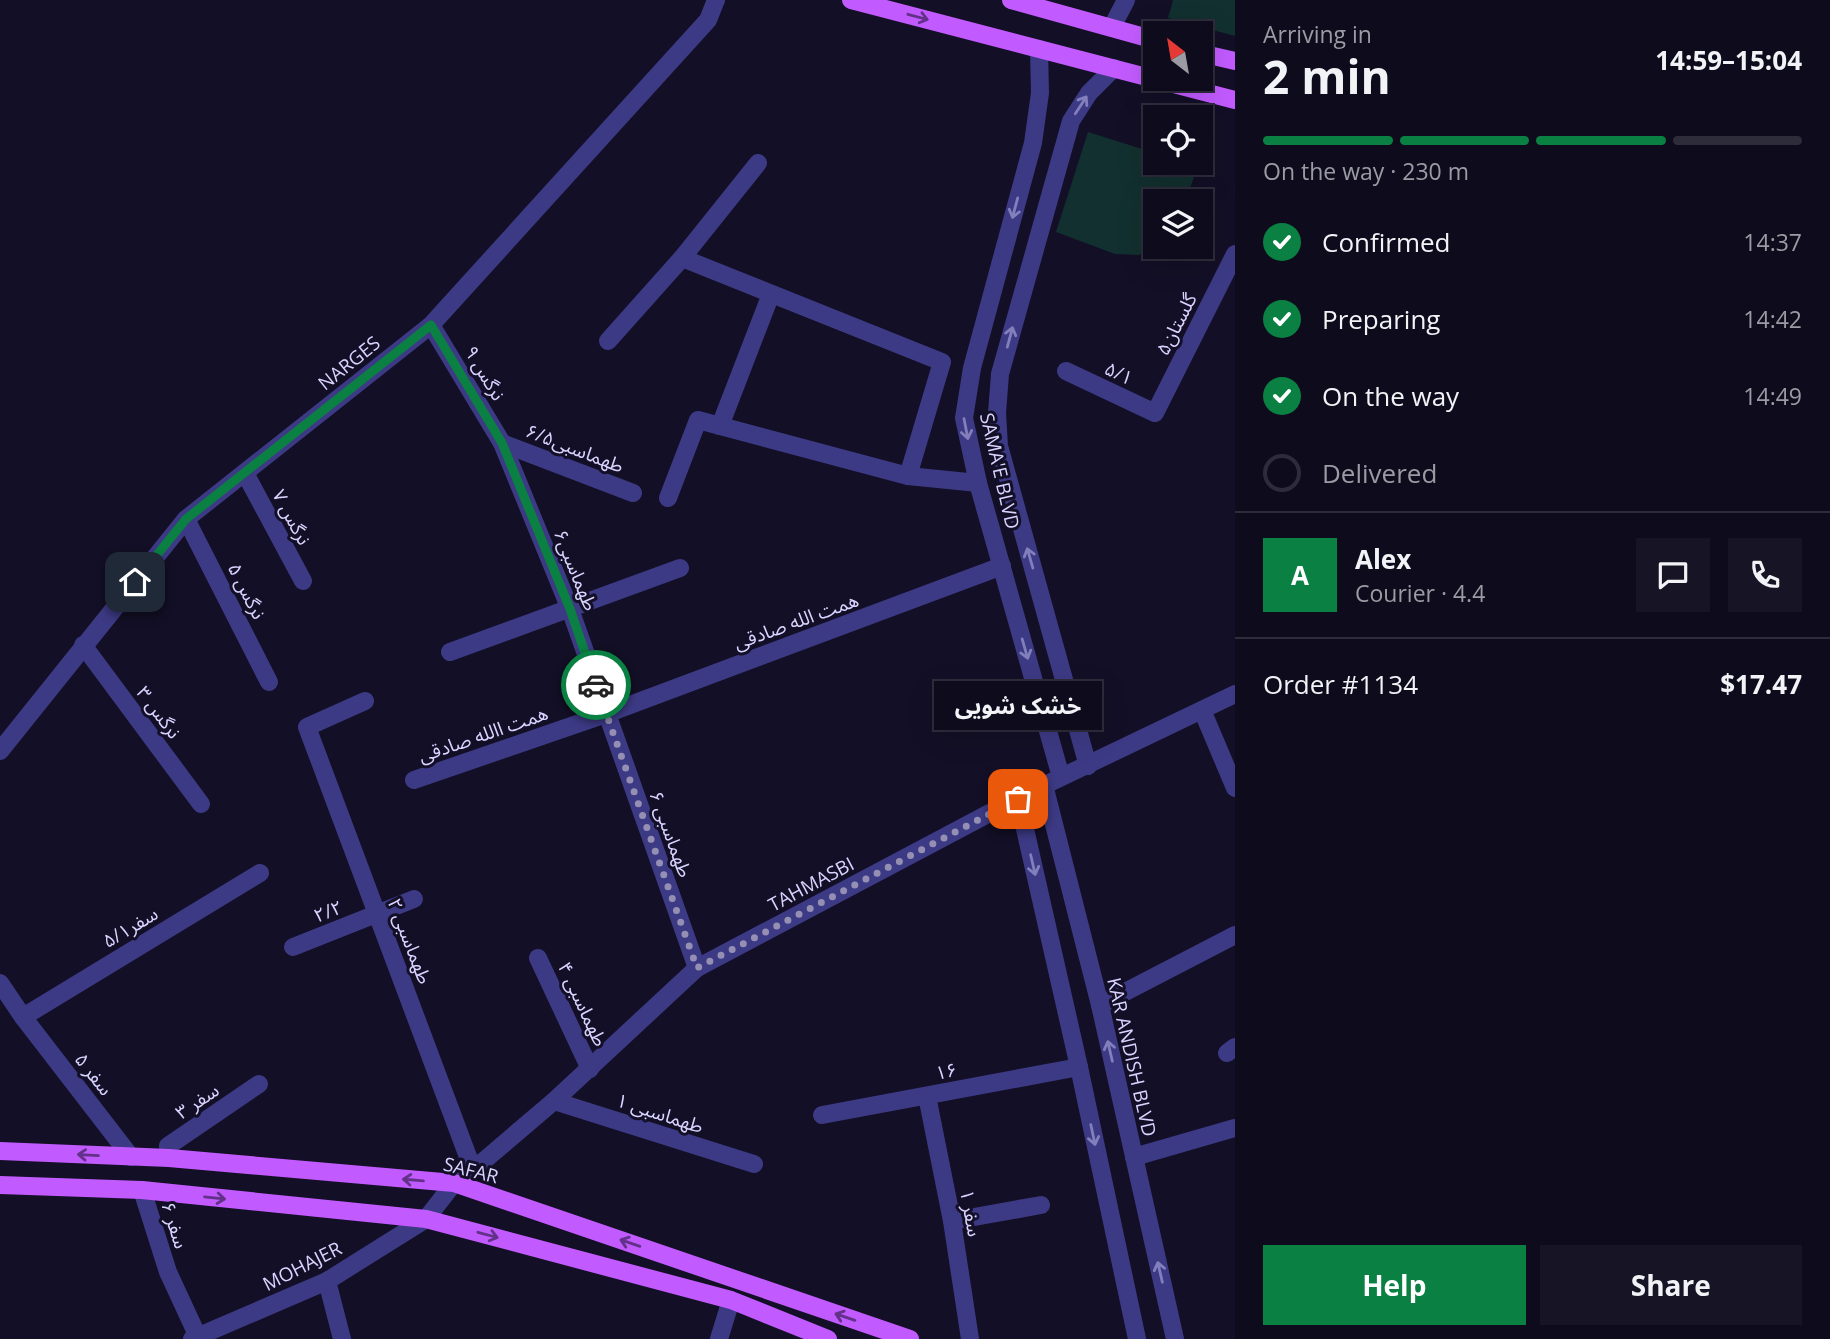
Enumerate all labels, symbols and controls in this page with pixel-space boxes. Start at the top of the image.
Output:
one-way arrow [906,11,928,24]
text: Arriving in [1263,18,1372,50]
north arrow [1143,21,1213,91]
map controls [1143,21,1213,259]
text: 14:59–15:04 [1655,42,1802,78]
text: 2 min [1263,45,1391,107]
one-way arrow [1075,95,1089,115]
button: locate [1143,105,1213,175]
text: On the way · 230 m [1263,155,1469,187]
button: layers [1143,189,1213,259]
one-way arrow [1008,197,1021,219]
icon: check [1263,223,1301,261]
text: Confirmed [1322,224,1450,260]
text: 14:37 [1743,226,1802,258]
street label: گلستان۵ [1149,288,1203,359]
icon: check [1263,300,1301,338]
text: Preparing [1322,301,1440,337]
text: 14:42 [1743,303,1802,335]
one-way arrow [1005,326,1018,348]
street label: NARGES [313,330,385,396]
street label: ۹ نرگس [458,341,512,405]
street label: ۵/۱ [1100,355,1138,391]
icon: check [1263,377,1301,415]
text: On the way [1322,378,1459,414]
text: 14:49 [1743,380,1802,412]
street label: SAMA'E BLVD [974,410,1026,532]
street label: ۶/۵طهماسبی [522,417,628,479]
one-way arrow [960,417,974,440]
text: Delivered [1322,455,1437,491]
street label: ۷ نرگس [267,485,317,549]
street label: ۶طهماسبی [548,526,604,615]
button: chat [1636,538,1710,612]
button: phone [1728,538,1802,612]
text: Alex [1355,541,1411,577]
one-way arrow [1023,547,1036,569]
pin [105,552,165,612]
text: A [1291,557,1309,593]
street label: ۵ نرگس [222,559,272,623]
icon: home [116,563,154,601]
text: Courier · 4.4 [1355,577,1485,609]
street label: همت الله صادقی [730,586,862,656]
one-way arrow [1019,637,1032,660]
courier [561,650,631,720]
icon: car [577,666,615,704]
text: Order #1134 [1263,666,1418,702]
text: $17.47 [1720,666,1802,702]
street label: ۳ نرگس [131,680,187,744]
callout: خشک شویی [934,680,1102,729]
text: خشک شویی [955,689,1081,721]
street label: همت االله صادقی [415,700,551,768]
pin [988,769,1048,829]
icon: bag [999,780,1037,818]
street label: ۶ طهماسبی [643,787,699,881]
street label: TAHMASBI [764,851,858,917]
one-way arrow [1027,853,1040,876]
street label: ۲/۲ [310,894,346,928]
street label: ۲ طهماسبی [382,894,438,988]
street label: ۵/۱سفر [97,900,163,954]
street label: ۴ طهماسبی [552,958,614,1050]
street label: KAR ANDISH BLVD [1101,975,1163,1139]
one-way arrow [1103,1040,1116,1063]
street label: ۵ سفر [69,1047,119,1101]
street label: ۱۶ [933,1056,959,1086]
street label: ۳ سفر [170,1077,224,1125]
street label: ۱ طهماسبی [613,1087,707,1139]
one-way arrow [1087,1123,1101,1146]
one-way arrow [77,1148,100,1161]
street label: SAFAR [441,1151,502,1189]
one-way arrow [402,1173,424,1186]
street label: ۱ سفر [954,1187,988,1239]
one-way arrow [203,1192,226,1205]
street label: ۶ سفر [155,1198,195,1252]
one-way arrow [477,1230,499,1243]
street label: MOHAJER [258,1235,346,1297]
one-way arrow [619,1236,641,1248]
button: Help [1263,1245,1526,1325]
button: Share [1540,1245,1802,1325]
one-way arrow [1153,1262,1166,1284]
one-way arrow [835,1310,857,1322]

